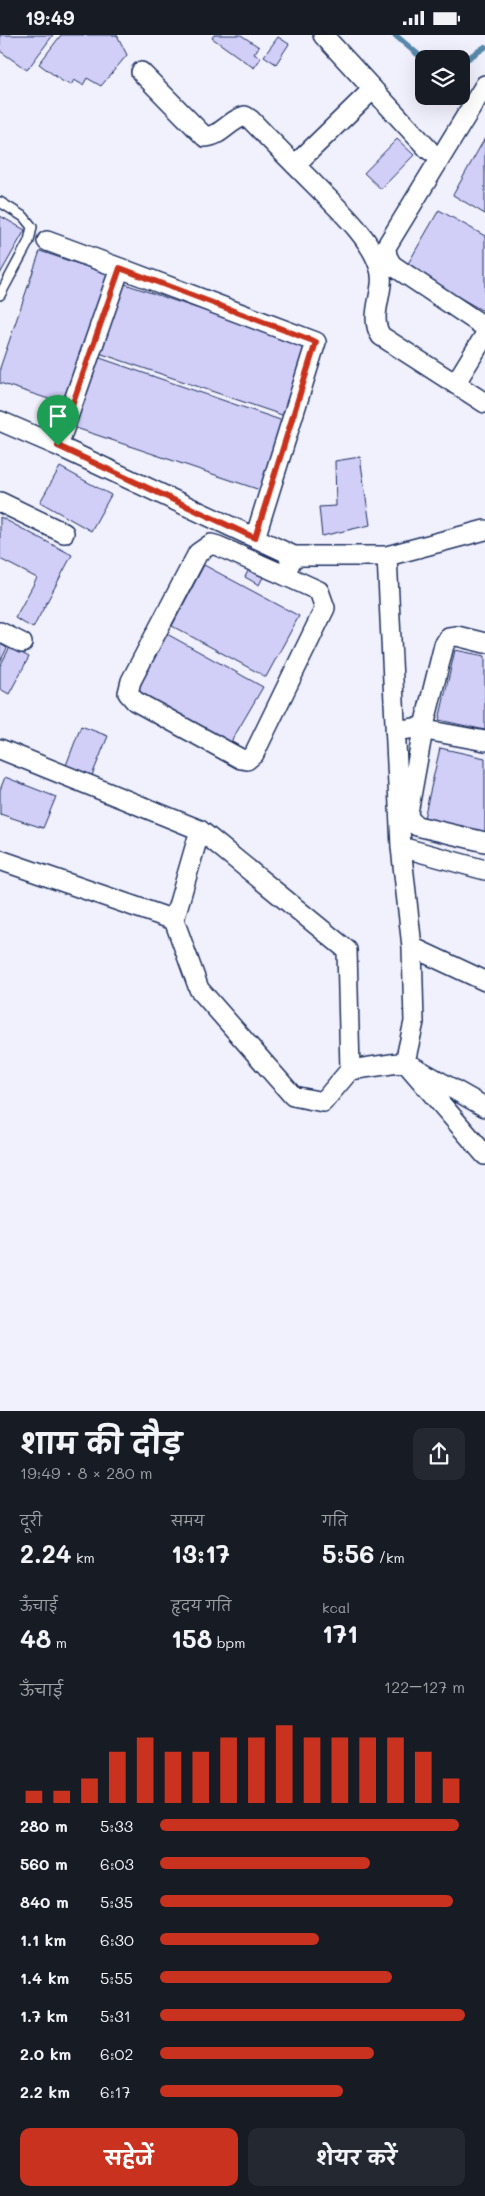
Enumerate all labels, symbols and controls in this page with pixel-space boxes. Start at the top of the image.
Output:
text: 19:49 [25,5,74,30]
map controls [415,50,470,105]
button: layers [415,50,470,105]
pin [37,395,79,446]
icon: arrive [44,402,72,430]
text: शाम की दौड़ [20,1425,182,1461]
button: share [413,1428,465,1480]
text: 19:49 · 8 × 280 m [20,1462,153,1483]
text: दूरी [20,1511,42,1530]
text: समय [171,1511,204,1530]
text: गति [322,1511,347,1530]
text: 2.24 [20,1537,72,1569]
text: 13:17 [171,1537,230,1569]
text: 5:56 [322,1537,374,1569]
text: km [72,1548,95,1567]
text: /km [374,1548,405,1567]
text: ऊँचाई [20,1596,58,1615]
text: हृदय गति [171,1596,231,1615]
text: kcal [322,1598,350,1617]
text: 171 [322,1617,358,1649]
text: 48 [20,1622,51,1654]
text: 158 [171,1622,212,1654]
text: m [51,1633,67,1652]
text: bpm [212,1633,245,1652]
text: 122–127 m [384,1676,465,1697]
text: ऊँचाई [20,1679,63,1700]
text: 280 m [20,1815,68,1836]
text: 5:33 [100,1815,133,1836]
text: 560 m [20,1853,68,1874]
text: 6:03 [100,1853,134,1874]
text: 840 m [20,1891,69,1912]
text: 5:35 [100,1891,133,1912]
text: 1.1 km [20,1929,66,1950]
text: 6:30 [100,1929,134,1950]
text: 1.4 km [20,1967,69,1988]
text: 5:55 [100,1967,133,1988]
text: 1.7 km [20,2005,68,2026]
text: 5:31 [100,2005,131,2026]
text: 2.0 km [20,2043,71,2064]
text: 6:02 [100,2043,133,2064]
text: 2.2 km [20,2081,70,2102]
text: 6:17 [100,2081,131,2102]
button: सहेजें [20,2128,238,2186]
button: शेयर करें [248,2128,465,2186]

